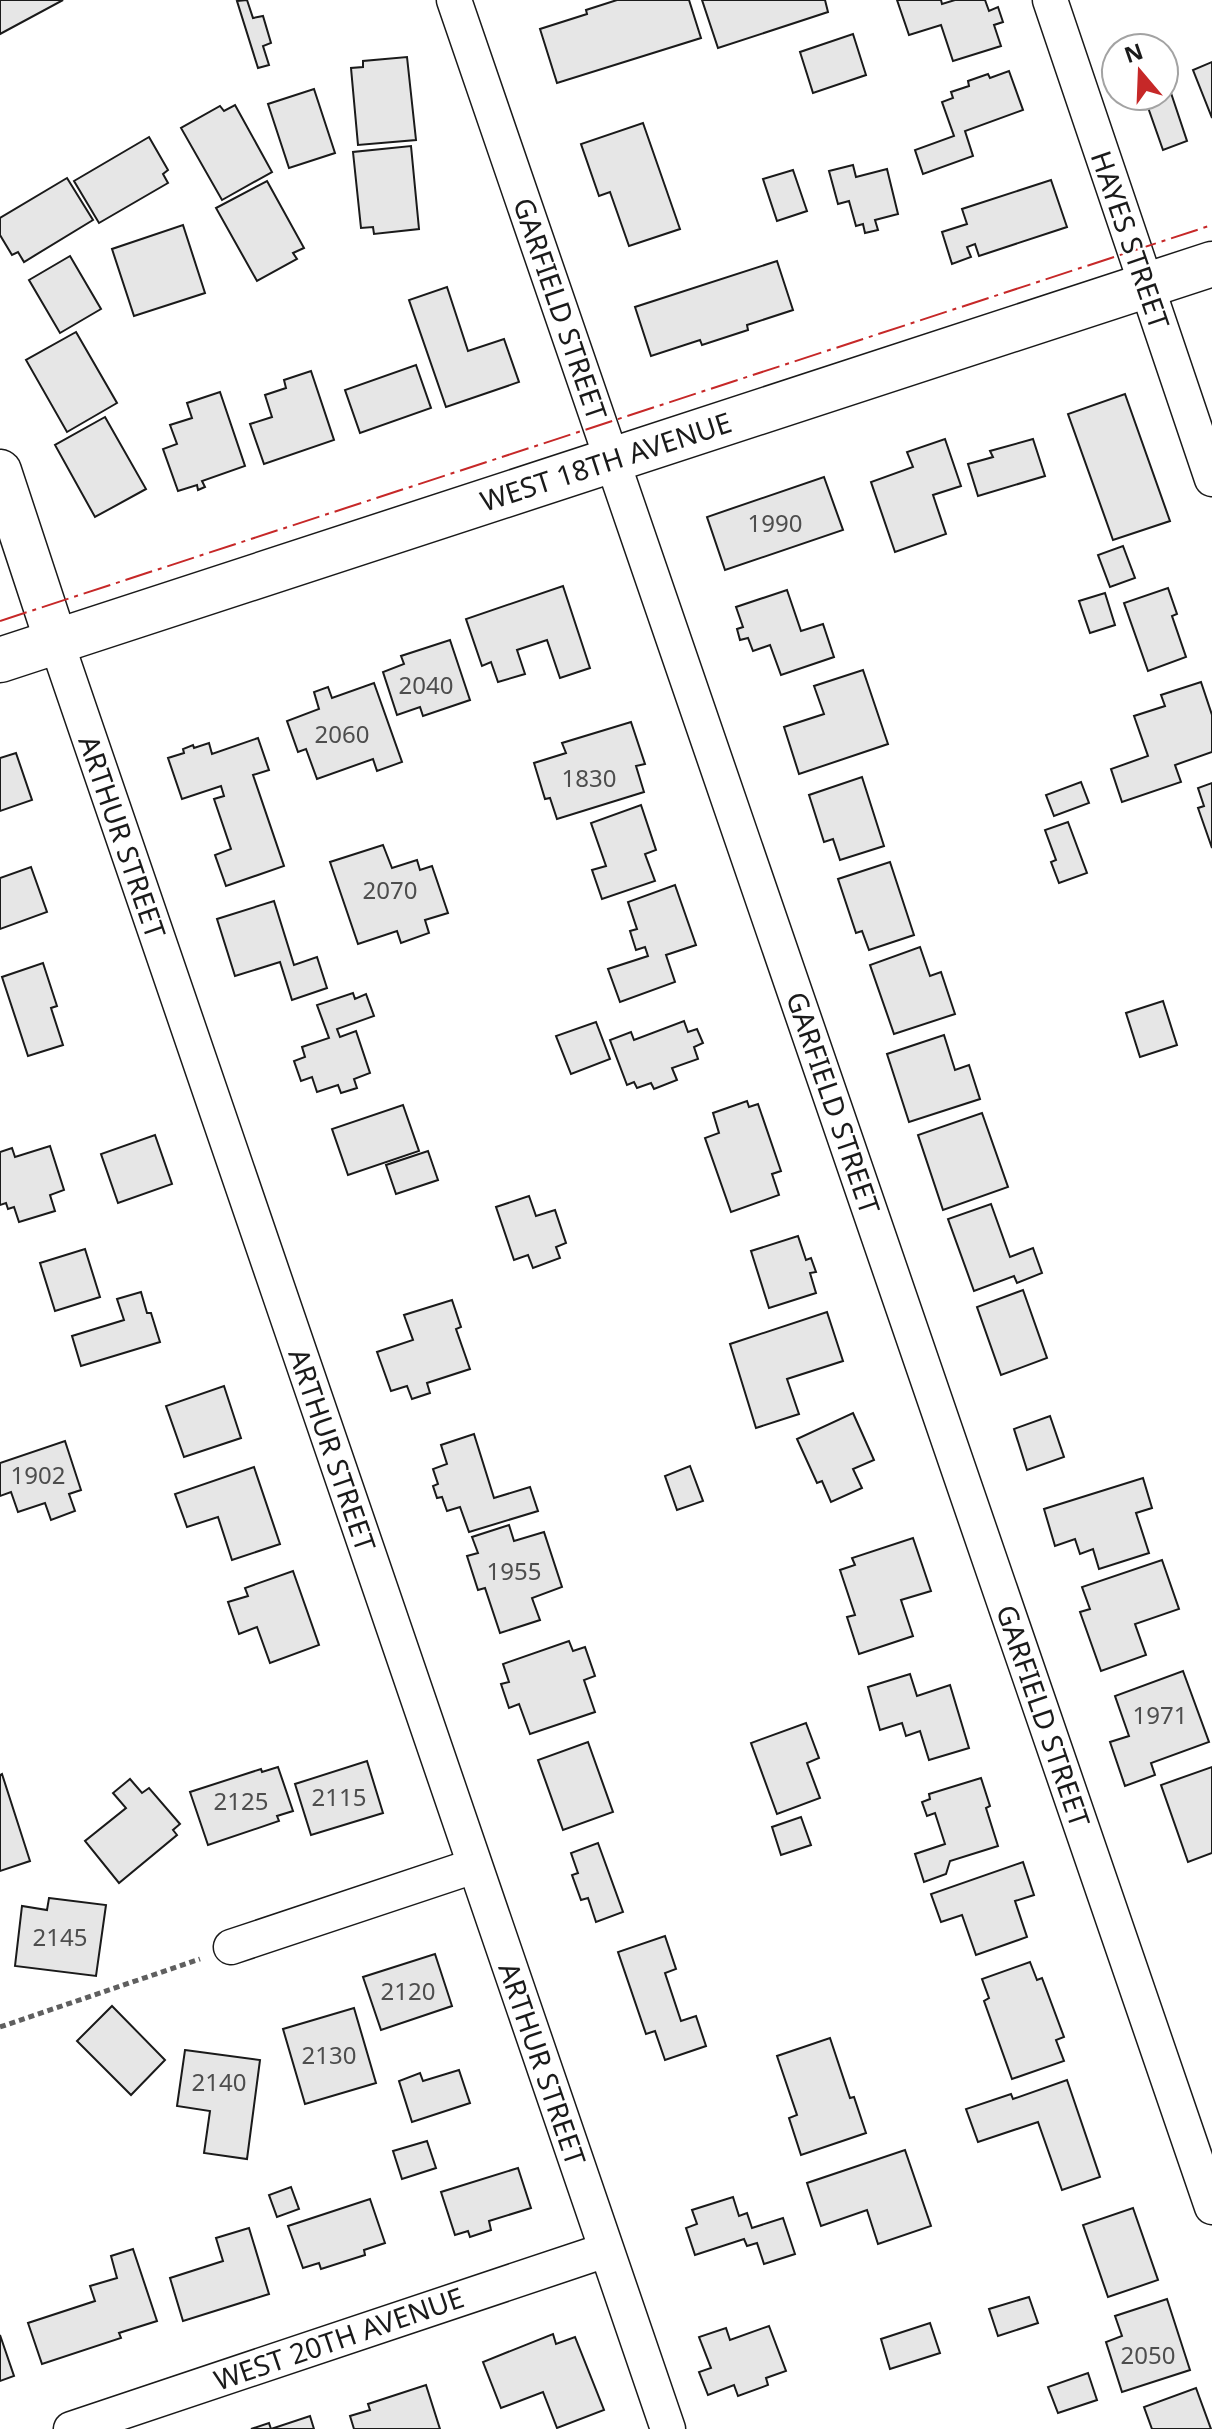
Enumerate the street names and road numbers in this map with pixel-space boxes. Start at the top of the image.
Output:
street label: HAYES STREET [1083,146,1179,334]
street label: GARFIELD STREET [505,192,617,425]
street label: WEST 18TH AVENUE [475,403,736,520]
street label: ARTHUR STREET [70,730,176,943]
street label: GARFIELD STREET [778,986,890,1219]
street label: ARTHUR STREET [280,1343,386,1556]
street label: GARFIELD STREET [988,1599,1100,1832]
street label: ARTHUR STREET [490,1957,596,2170]
street label: WEST 20TH AVENUE [209,2277,469,2399]

